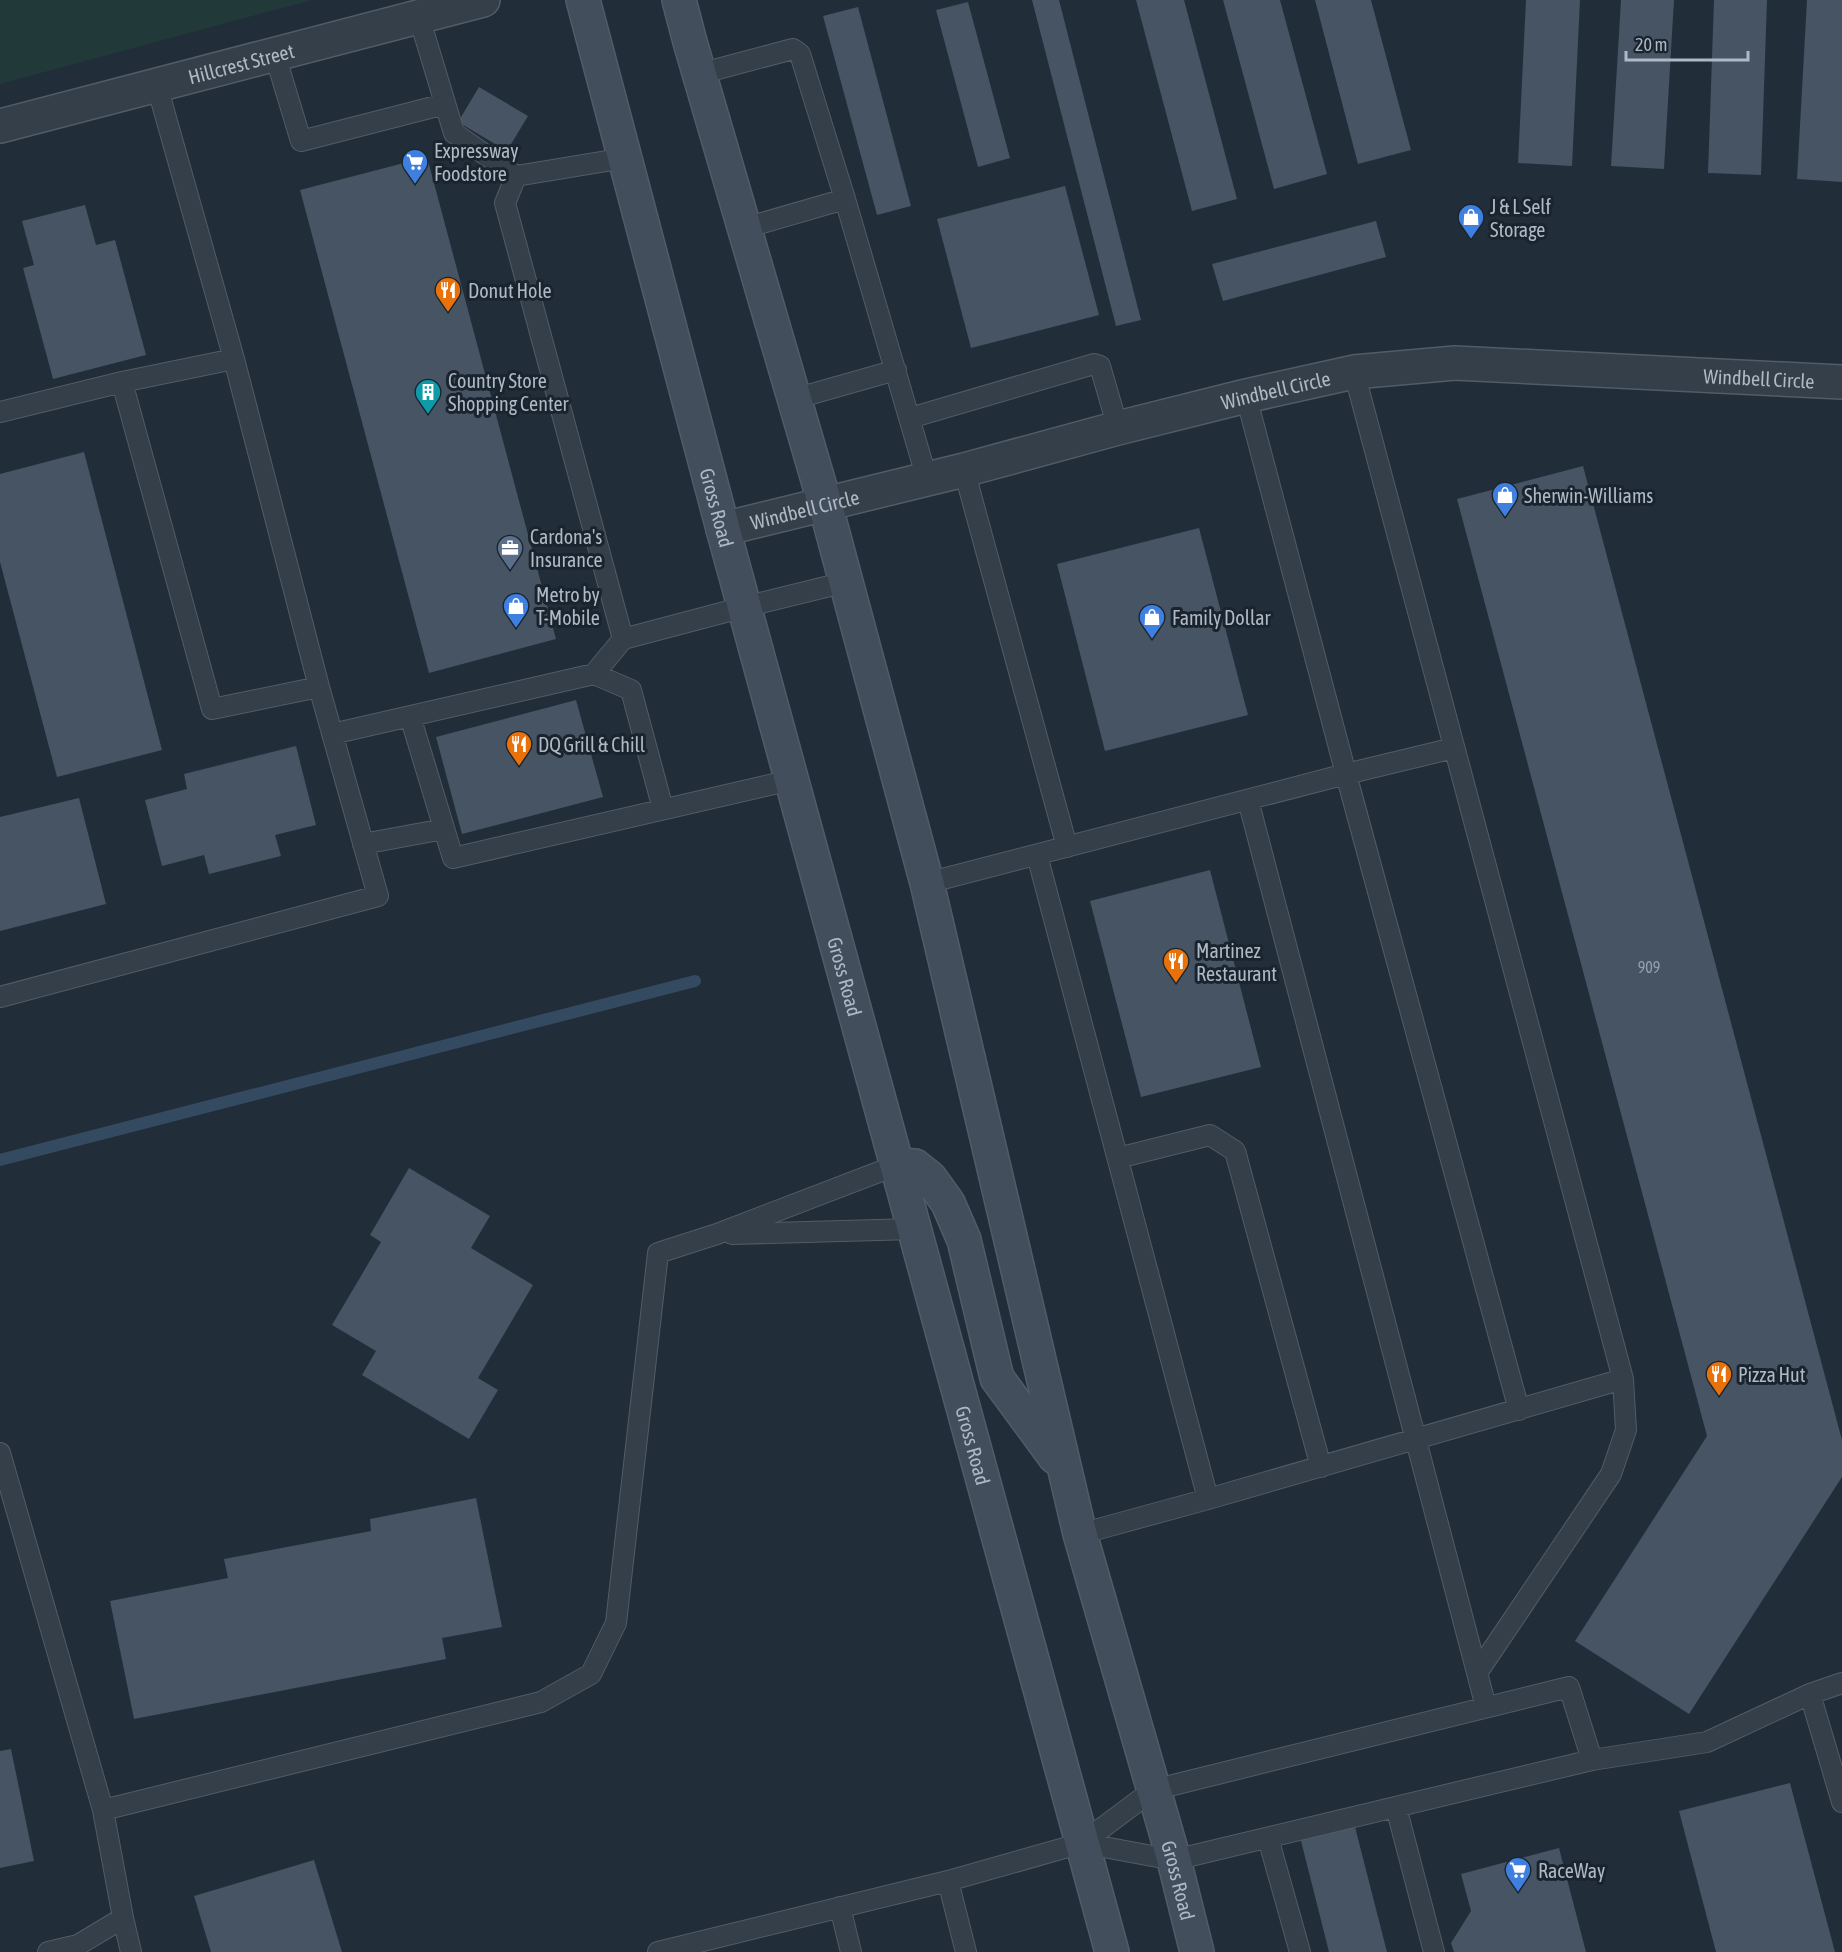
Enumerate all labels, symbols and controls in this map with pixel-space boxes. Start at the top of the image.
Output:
scale bar [1626,24,1748,62]
text: 20 m [1635,34,1667,55]
street label: Hillcrest Street [186,38,297,88]
place label: Expressway Foodstore [434,139,518,185]
supermarket icon: Expressway Foodstore [400,147,430,185]
place label: J & L Self Storage [1490,195,1552,241]
shop icon: J & L Self Storage [1456,202,1486,240]
restaurant icon: Donut Hole [433,275,463,313]
place label: Donut Hole [468,279,552,302]
street label: Windbell Circle [1703,364,1815,392]
street label: Windbell Circle [1219,366,1332,413]
place label: Country Store Shopping Center [448,369,570,415]
building icon: Country Store Shopping Center [413,377,443,415]
street label: Gross Road [696,465,739,550]
shop icon: Sherwin-Williams [1490,480,1520,518]
place label: Sherwin-Williams [1524,484,1653,507]
street label: Windbell Circle [748,485,861,533]
place label: Cardona's Insurance [530,525,603,571]
office icon: Cardona's Insurance [495,533,525,571]
place label: Metro by T-Mobile [536,583,600,629]
shop icon: Metro by T-Mobile [501,591,531,629]
shop icon: Family Dollar [1137,602,1167,640]
place label: Family Dollar [1172,606,1272,629]
restaurant icon: DQ Grill & Chill [504,729,534,767]
place label: DQ Grill & Chill [538,733,646,756]
street label: Gross Road [824,934,867,1018]
place label: Martinez Restaurant [1196,939,1277,985]
restaurant icon: Martinez Restaurant [1161,946,1191,984]
house number: 909 [1638,958,1660,976]
restaurant icon: Pizza Hut [1704,1359,1734,1397]
place label: Pizza Hut [1738,1363,1806,1386]
street label: Gross Road [952,1403,995,1487]
street label: Gross Road [1157,1838,1200,1922]
supermarket icon: RaceWay [1503,1855,1533,1893]
place label: RaceWay [1538,1859,1605,1882]

